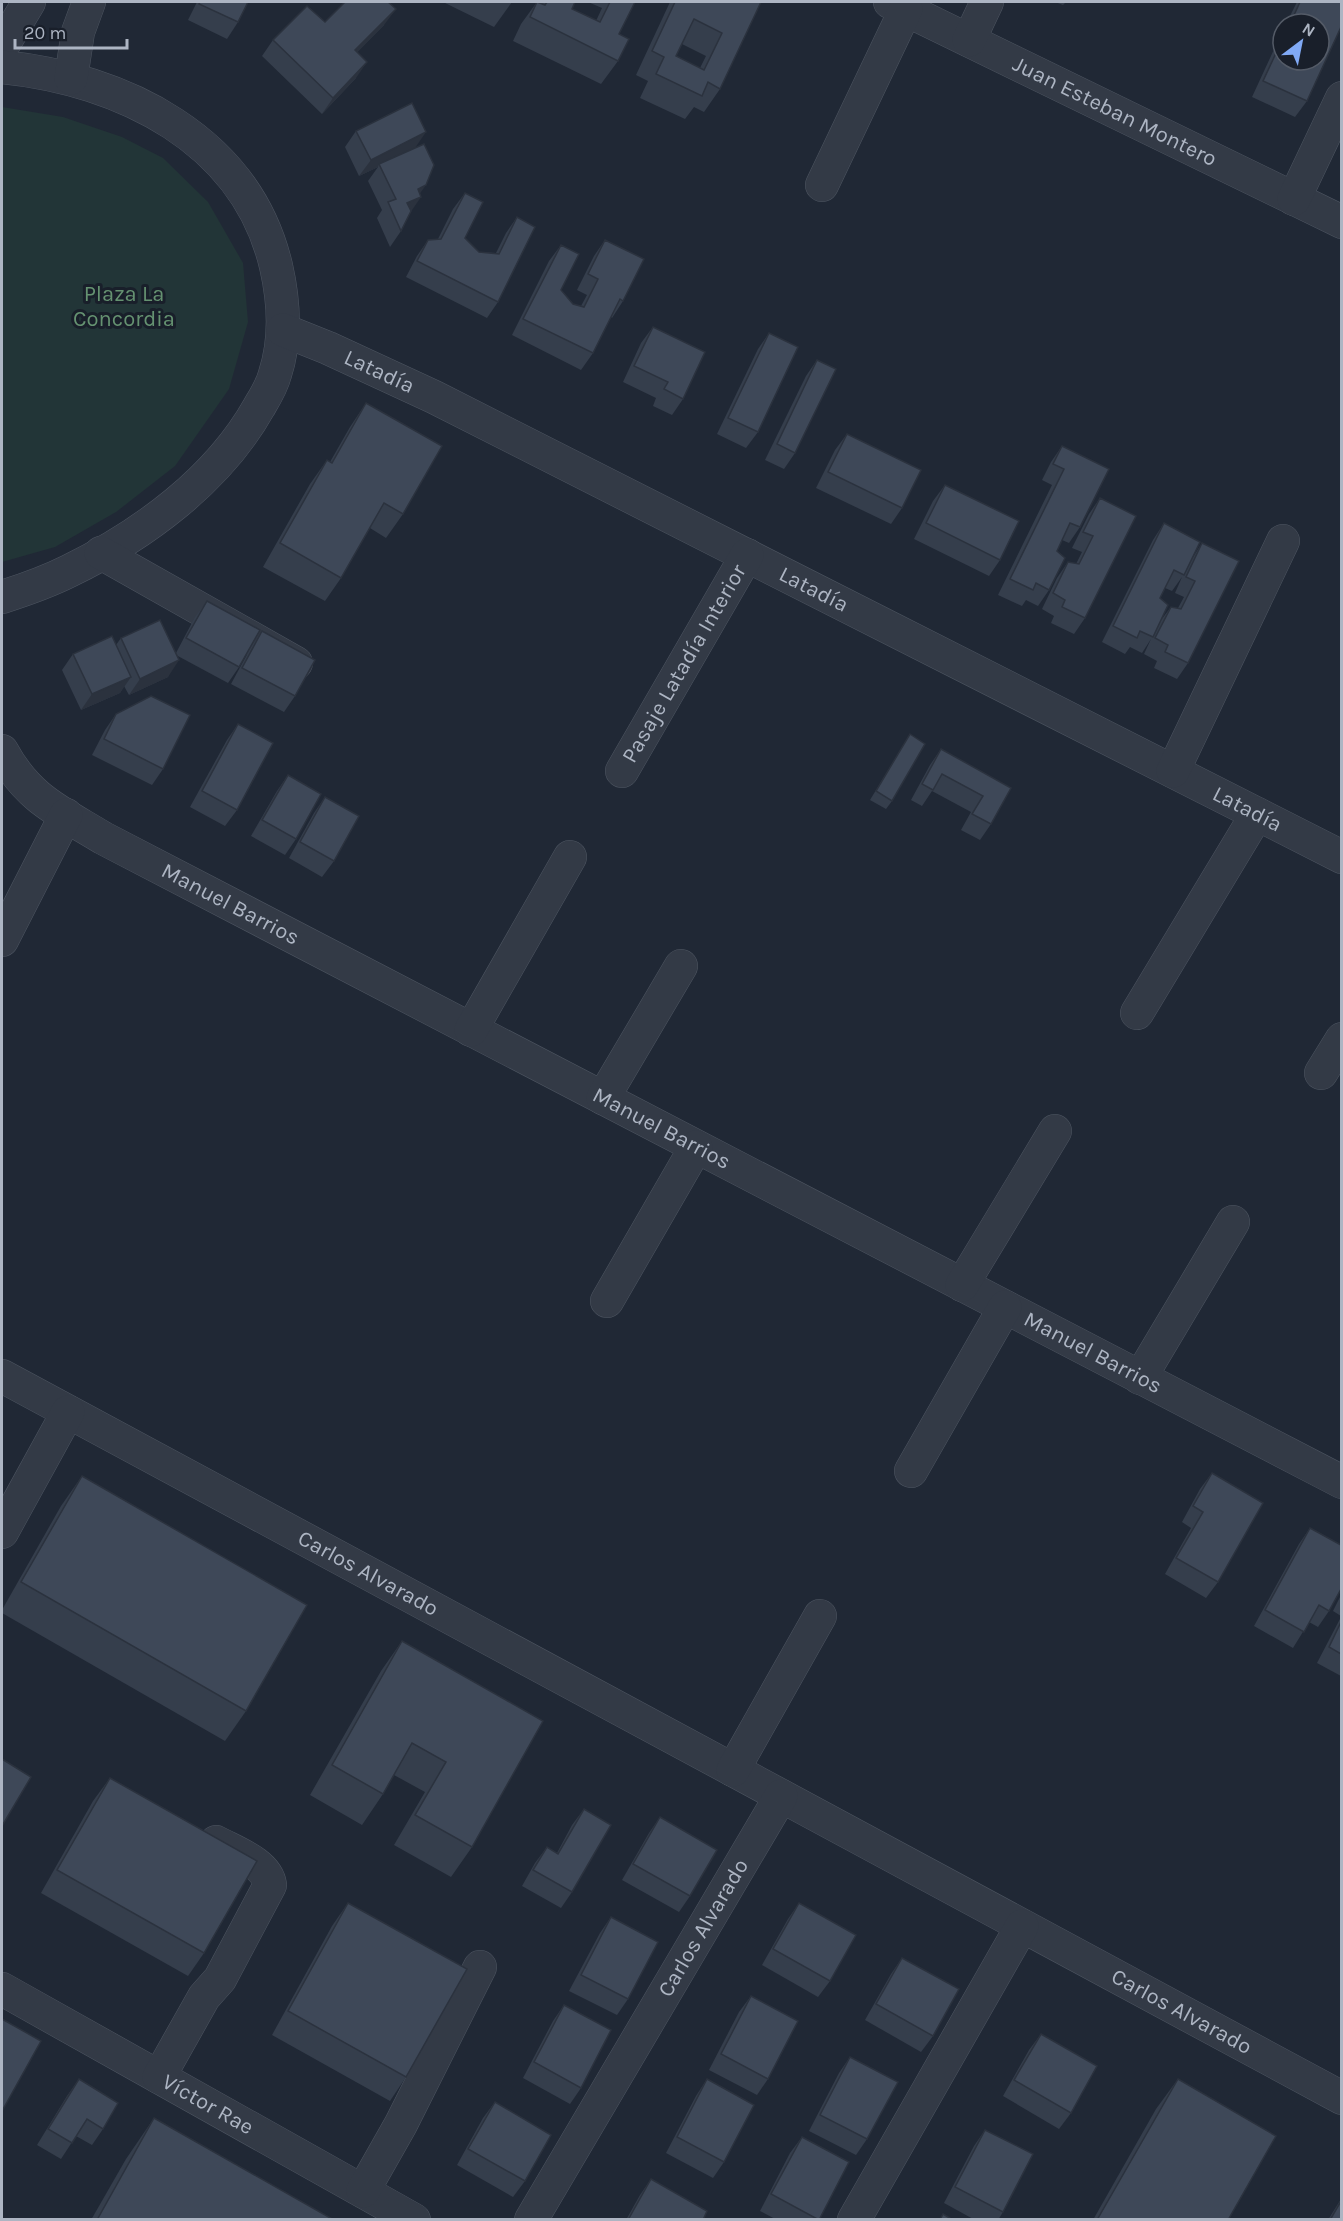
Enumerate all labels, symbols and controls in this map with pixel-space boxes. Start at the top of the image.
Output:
scale bar [15,12,128,50]
north arrow [1271,12,1331,72]
text: N [1299,19,1319,41]
text: 20 m [24,22,66,44]
street label: Juan Esteban Montero [1009,51,1221,172]
park label: Plaza La Concordia [73,281,175,332]
street label: Latadía [340,344,419,399]
street label: Pasaje Latadía Interior [617,560,752,767]
street label: Latadía [775,561,853,618]
street label: Latadía [1208,781,1286,837]
street label: Manuel Barrios [157,858,304,951]
street label: Manuel Barrios [588,1082,735,1175]
street label: Manuel Barrios [1019,1306,1166,1399]
street label: Carlos Alvarado [294,1525,443,1622]
street label: Carlos Alvarado [652,1854,754,2002]
street label: Carlos Alvarado [1107,1963,1256,2060]
street label: Víctor Rae [158,2068,258,2140]

